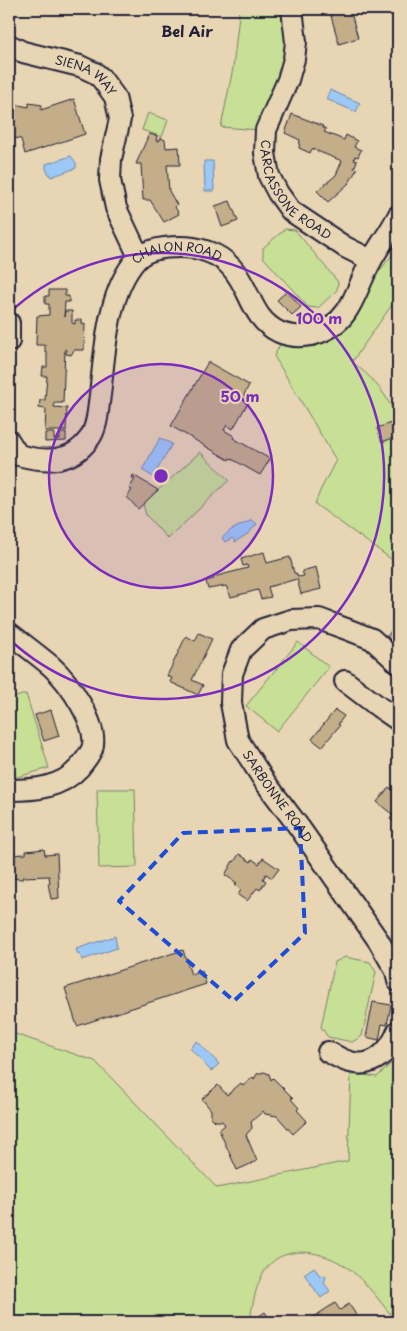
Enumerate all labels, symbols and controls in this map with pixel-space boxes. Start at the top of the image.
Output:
district label: Bel Air [161,19,213,42]
street label: SIENA WAY [53,50,121,99]
street label: CARCASSONE ROAD [256,139,335,244]
text: CHALON ROAD [127,237,226,268]
street label: CHALON ROAD [132,256,226,274]
text: 100 m [296,306,342,329]
text: 50 m [221,384,259,407]
centre of rings [152,467,170,485]
street label: SARBONNE ROAD [239,746,317,846]

